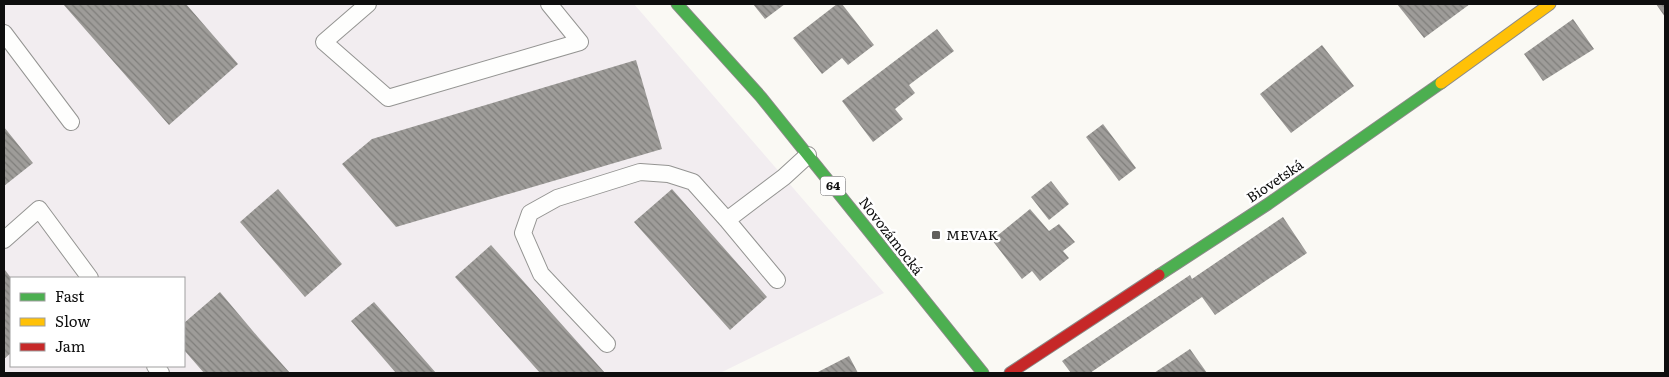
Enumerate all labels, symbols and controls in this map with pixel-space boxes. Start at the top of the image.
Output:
street label: Biovetská [1242,154,1307,207]
road number: 64 [820,177,846,196]
street label: Novozámocká [855,192,929,279]
place label: MEVAK [946,224,999,244]
marker: MEVAK [930,229,942,241]
legend [10,277,185,367]
text: Fast [55,284,84,307]
text: Slow [55,309,90,332]
text: Jam [55,334,86,357]

